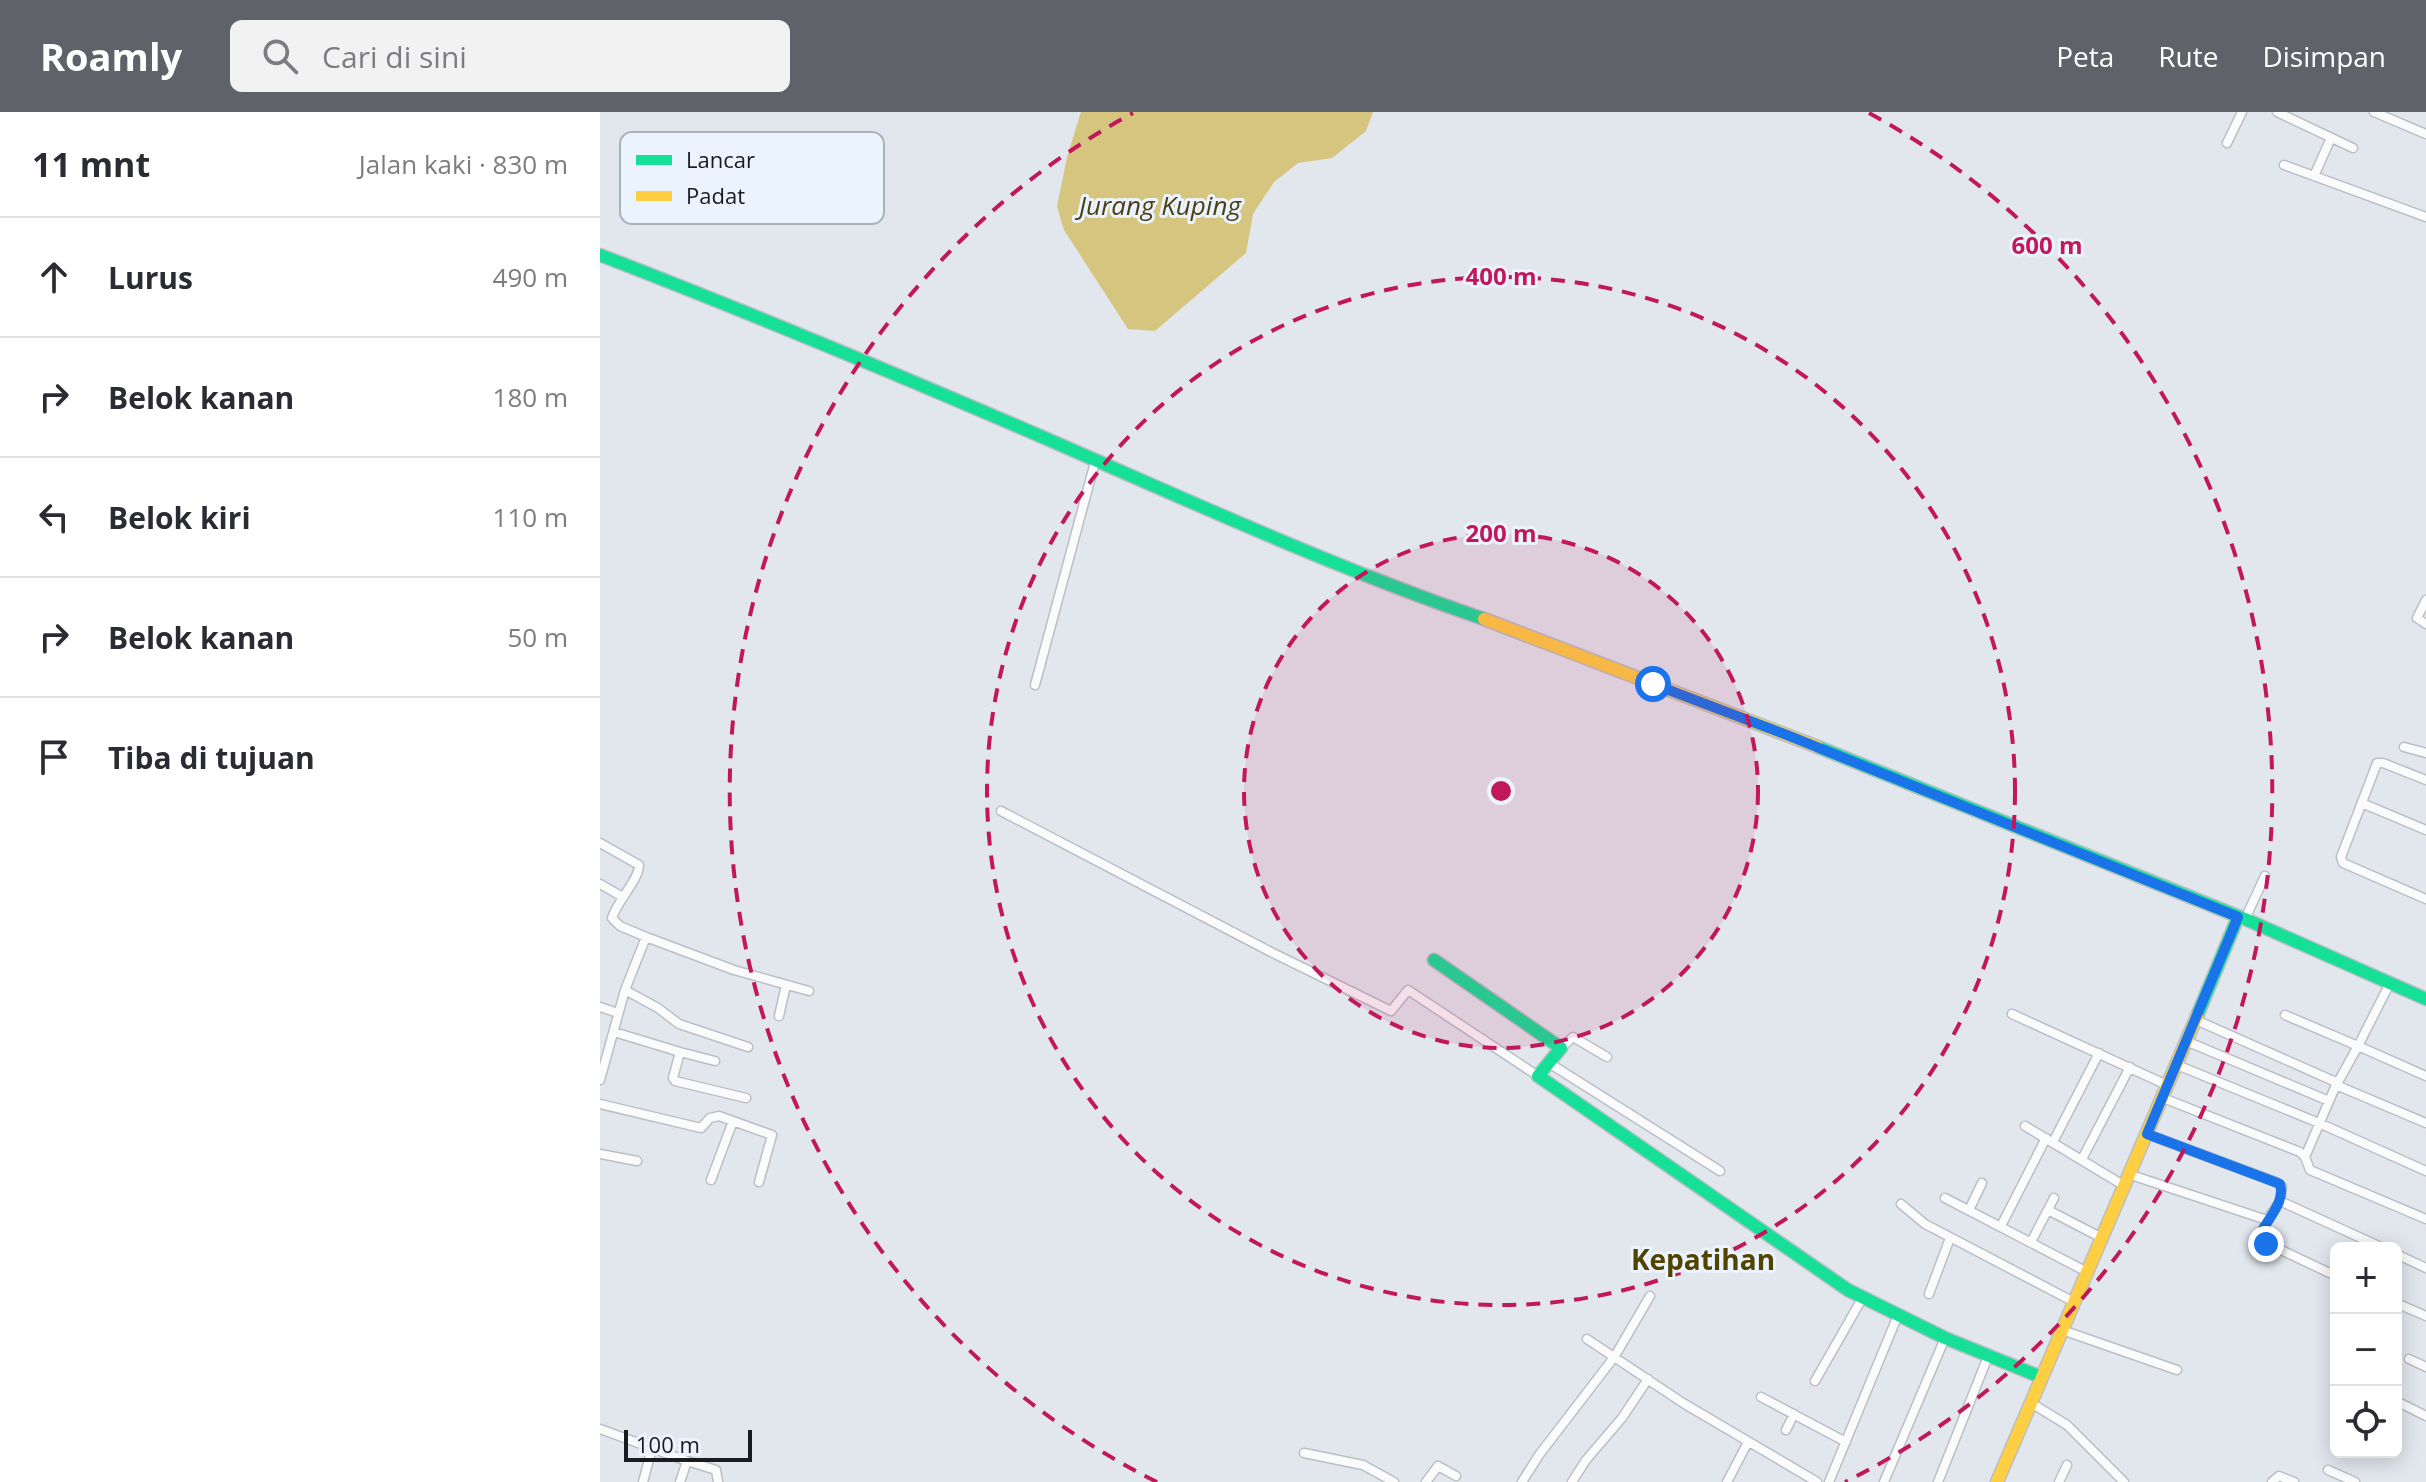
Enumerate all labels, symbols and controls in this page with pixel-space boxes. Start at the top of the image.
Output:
search box [230,20,790,92]
text: Roamly [40,30,182,82]
icon: search [258,34,302,78]
text: Cari di sini [322,36,467,77]
text: Peta [2056,37,2114,75]
text: Rute [2158,37,2218,75]
text: Disimpan [2262,37,2386,75]
legend [620,132,884,224]
text: 11 mnt [32,141,150,187]
text: Lancar [686,144,755,174]
text: Jalan kaki · 830 m [359,146,568,182]
text: Padat [686,180,745,210]
water label: Jurang Kuping [1074,187,1242,223]
text: 600 m [2012,228,2082,261]
icon: ahead [32,255,76,299]
text: Lurus [108,257,193,298]
text: 490 m [493,259,568,295]
text: 400 m [1466,259,1536,292]
icon: right [32,375,76,419]
text: Belok kanan [108,377,294,418]
text: 180 m [493,379,568,415]
icon: left [32,495,76,539]
text: Belok kiri [108,497,251,538]
text: 110 m [493,499,568,535]
text: 200 m [1466,516,1536,549]
icon: right [32,615,76,659]
text: Belok kanan [108,617,294,658]
text: 50 m [507,619,568,655]
route start [1635,666,1671,702]
icon: arrive [32,735,76,779]
text: Tiba di tujuan [108,737,315,778]
centre of rings [1487,777,1515,805]
route end [2248,1226,2284,1262]
district label: Kepatihan [1631,1240,1775,1278]
map controls [2330,1242,2402,1458]
button: + [2330,1242,2402,1314]
button: − [2330,1314,2402,1386]
button: locate [2330,1386,2402,1458]
scale bar [624,1426,752,1462]
text: 100 m [636,1429,700,1459]

